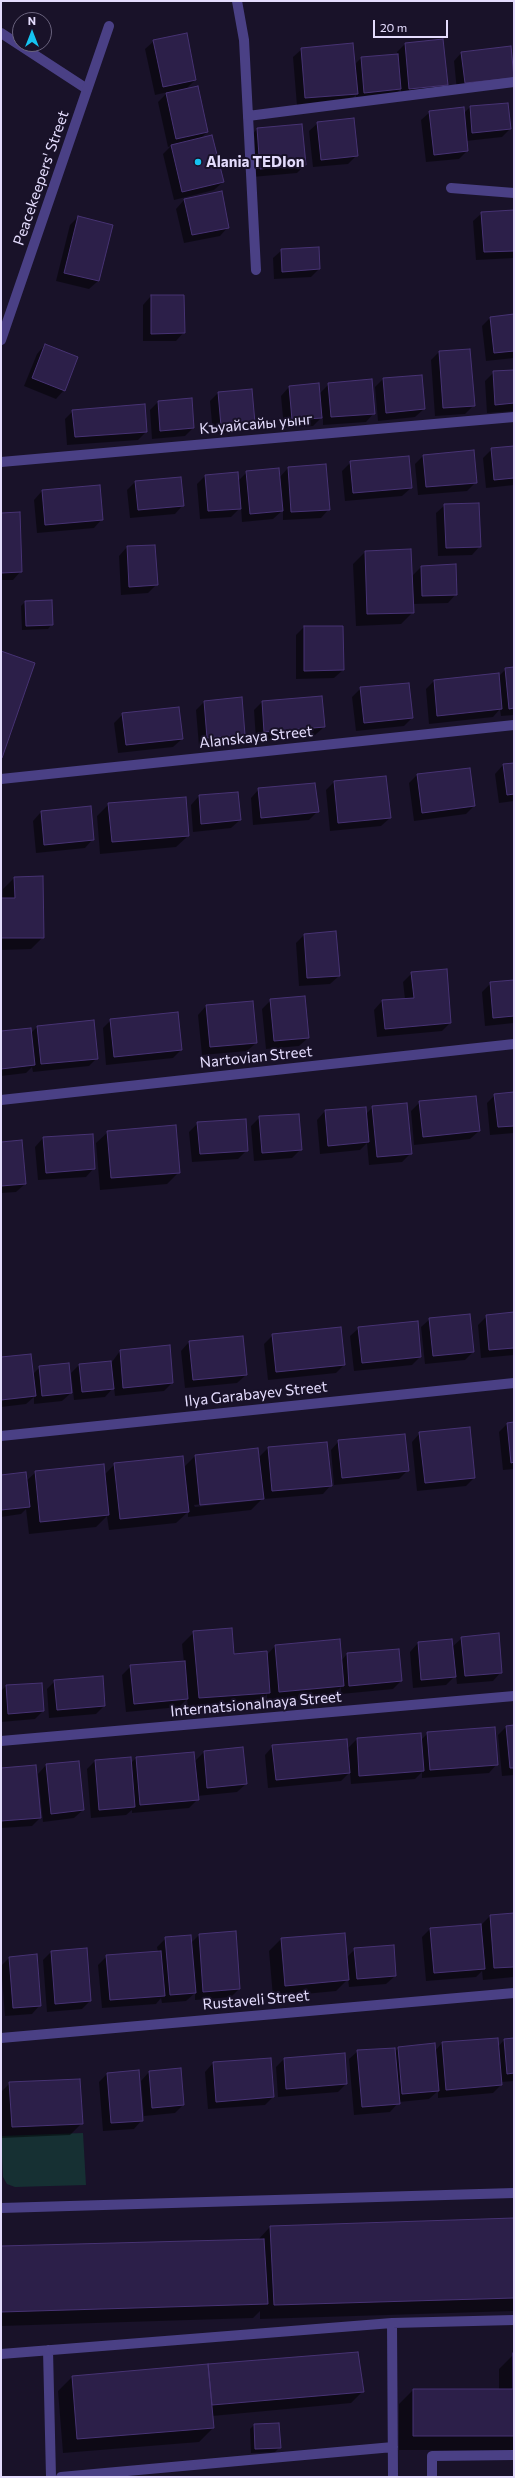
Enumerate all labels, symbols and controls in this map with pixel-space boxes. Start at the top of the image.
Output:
north arrow [12,12,52,52]
scale bar [375,12,450,38]
text: N [28,14,36,27]
text: 20 m [380,20,407,34]
street label: Peacekeepers' Street [9,108,73,248]
place label: Alania ТEDIon [206,153,304,171]
marker: Alania ТEDIon [193,157,203,167]
street label: Къуайсайы уынг [199,410,313,438]
street label: Alanskaya Street [198,722,314,752]
street label: Nartovian Street [199,1042,313,1072]
street label: Ilya Garabayev Street [184,1378,328,1410]
street label: Internatsionalnaya Street [169,1688,343,1720]
street label: Rustaveli Street [202,1986,310,2014]

